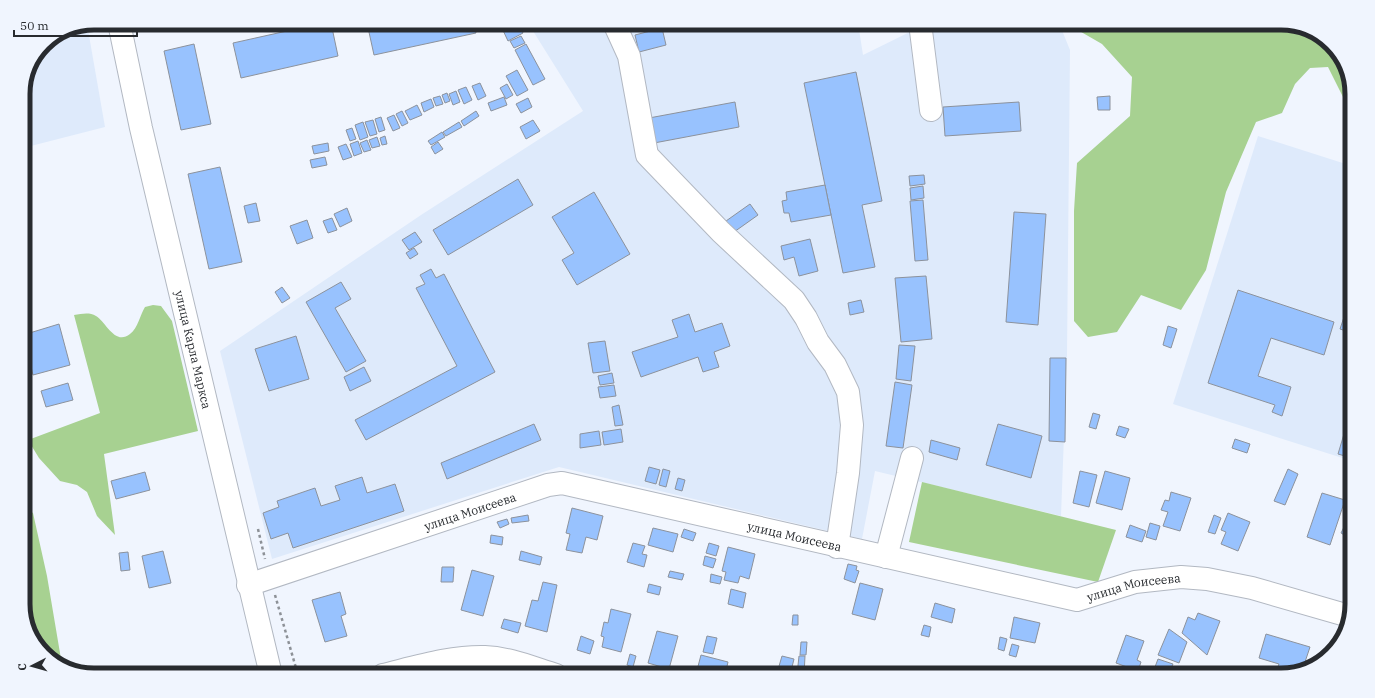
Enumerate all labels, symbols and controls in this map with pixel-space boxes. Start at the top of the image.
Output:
scale bar [14,12,137,38]
text: 50 m [20,18,49,33]
street label: улица Карла Маркса [172,289,215,411]
street label: улица Моисеева [422,489,518,533]
street label: улица Моисеева [746,518,844,554]
street label: улица Моисеева [1085,570,1182,604]
north arrow [12,646,52,686]
text: С [15,663,29,671]

